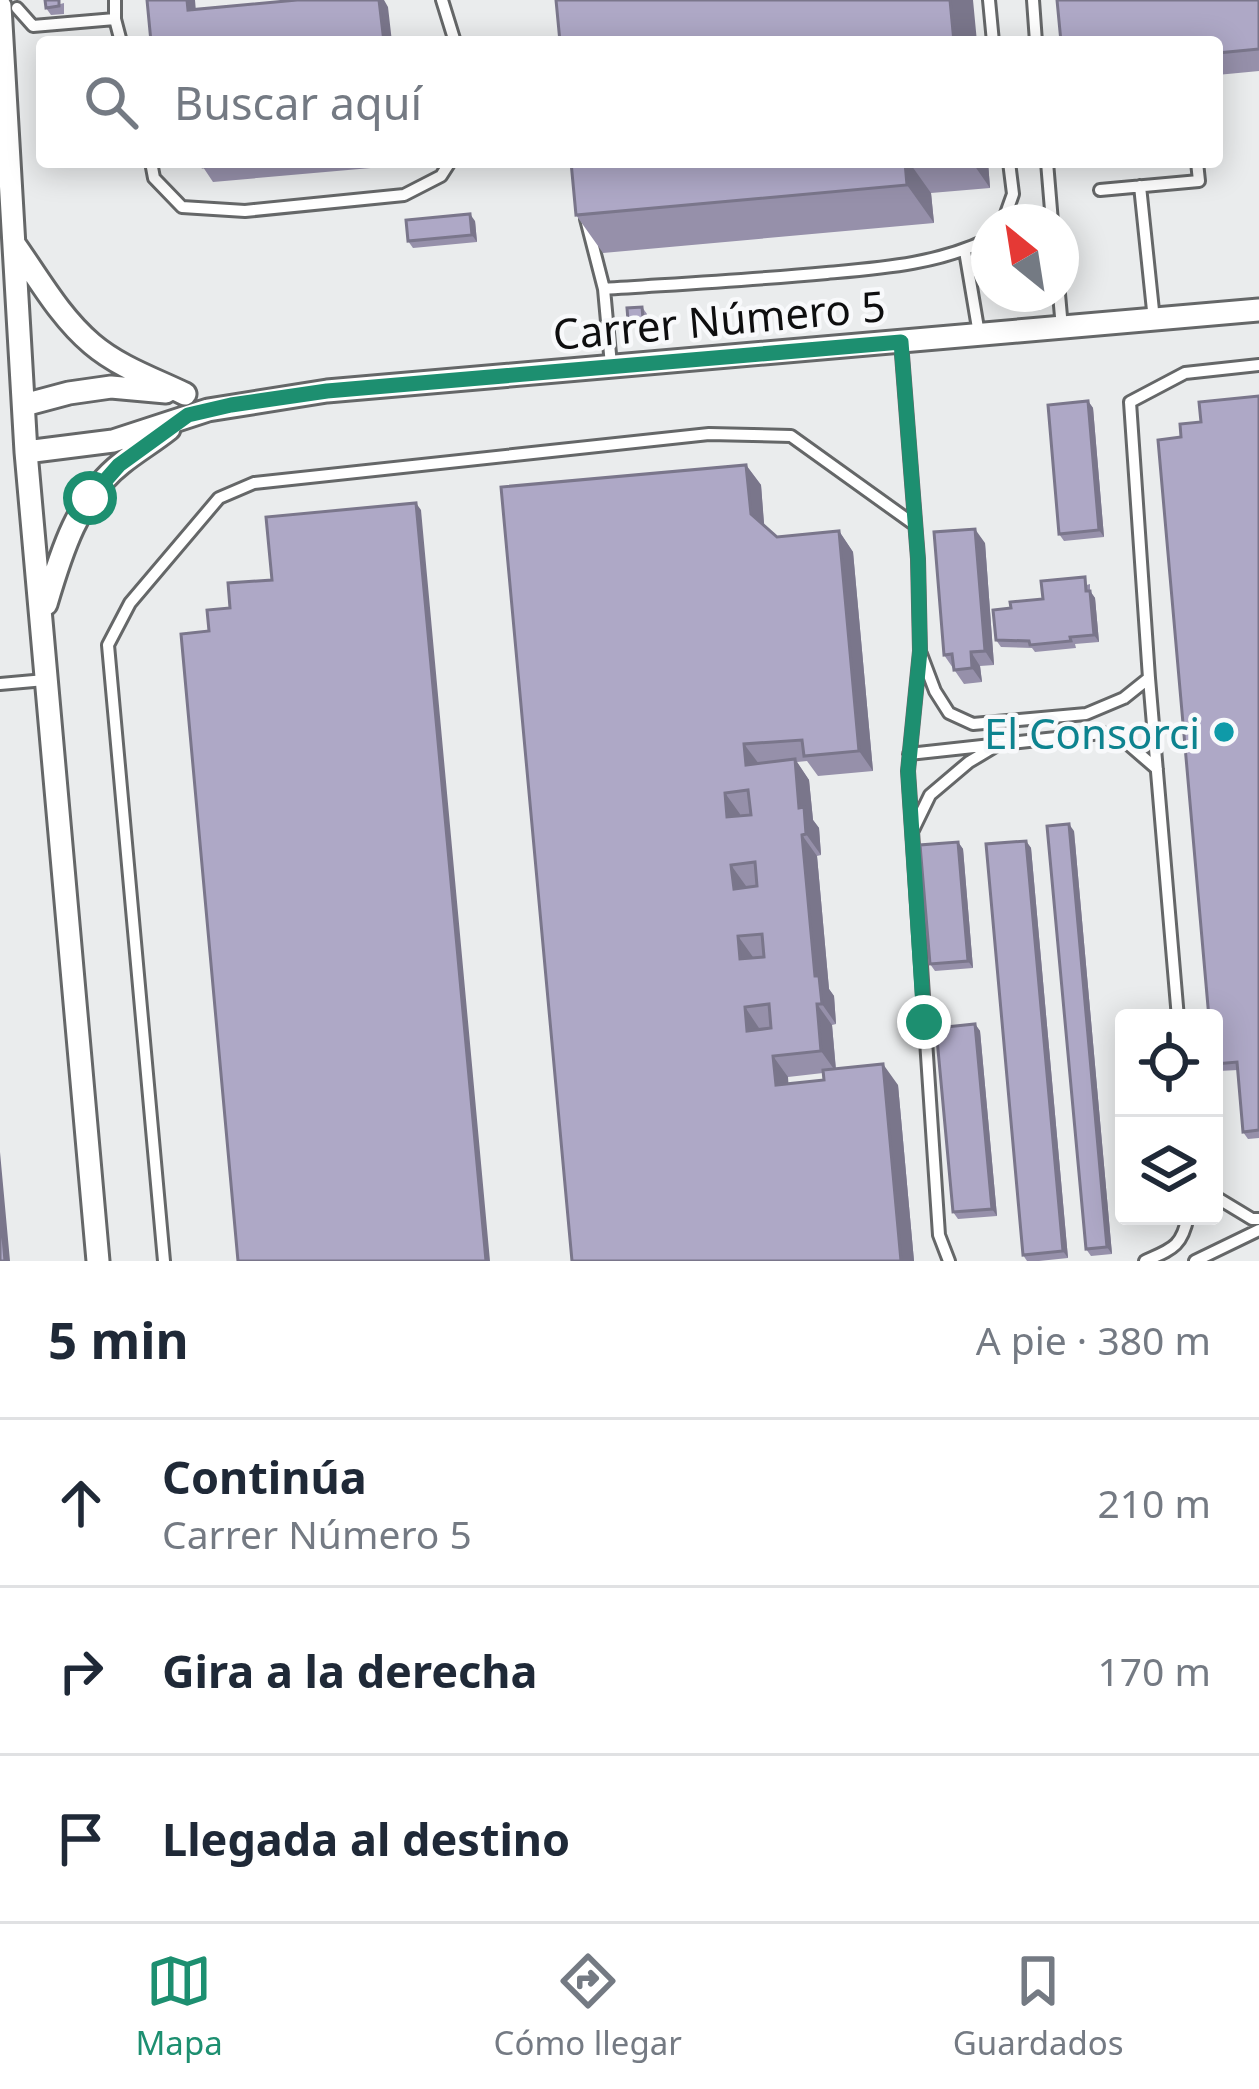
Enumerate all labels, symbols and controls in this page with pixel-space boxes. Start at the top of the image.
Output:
search box [36,36,1223,168]
icon: search [78,69,144,135]
text: Buscar aquí [174,72,422,133]
north arrow [971,204,1079,312]
street label: Carrer Número 5 [550,276,888,362]
route start [63,471,117,525]
place label: El Consorci [984,704,1200,761]
marker: El Consorci [1211,719,1237,745]
route end [897,995,951,1049]
map controls [1115,1009,1223,1225]
button: locate [1115,1009,1223,1117]
button: layers [1115,1117,1223,1225]
text: 5 min [48,1304,189,1374]
text: A pie · 380 m [976,1313,1211,1366]
text: Continúa [162,1446,367,1507]
icon: ahead [48,1470,114,1536]
text: 210 m [1097,1476,1211,1529]
text: Carrer Número 5 [162,1507,472,1560]
icon: right [48,1638,114,1704]
text: Gira a la derecha [162,1640,537,1701]
text: 170 m [1097,1644,1211,1697]
icon: arrive [48,1806,114,1872]
text: Llegada al destino [162,1808,570,1869]
tab: Mapa [135,1948,223,2065]
tab: Cómo llegar [494,1948,682,2065]
tab: Guardados [953,1948,1124,2065]

